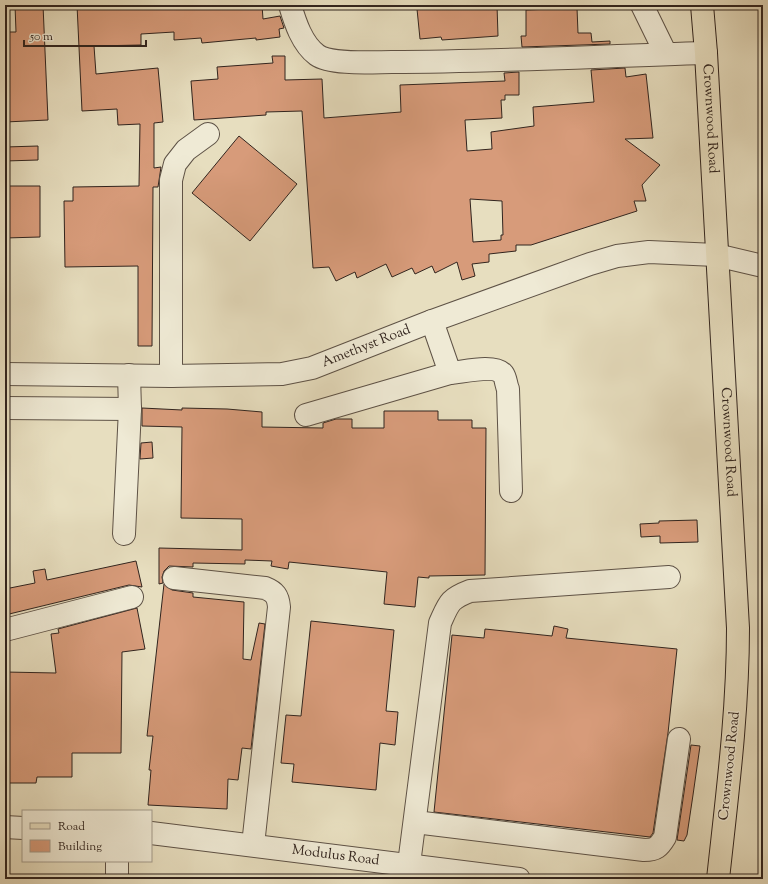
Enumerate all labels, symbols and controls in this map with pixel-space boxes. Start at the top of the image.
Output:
scale bar [24,22,146,48]
text: 50 m [29,28,53,46]
street label: Crownwood Road [697,63,723,174]
street label: Amethyst Road [319,320,414,373]
street label: Crownwood Road [715,387,741,498]
street label: Crownwood Road [714,710,746,822]
legend [22,810,152,862]
text: Road [58,818,85,836]
text: Building [58,838,102,856]
street label: Modulus Road [291,841,381,871]

